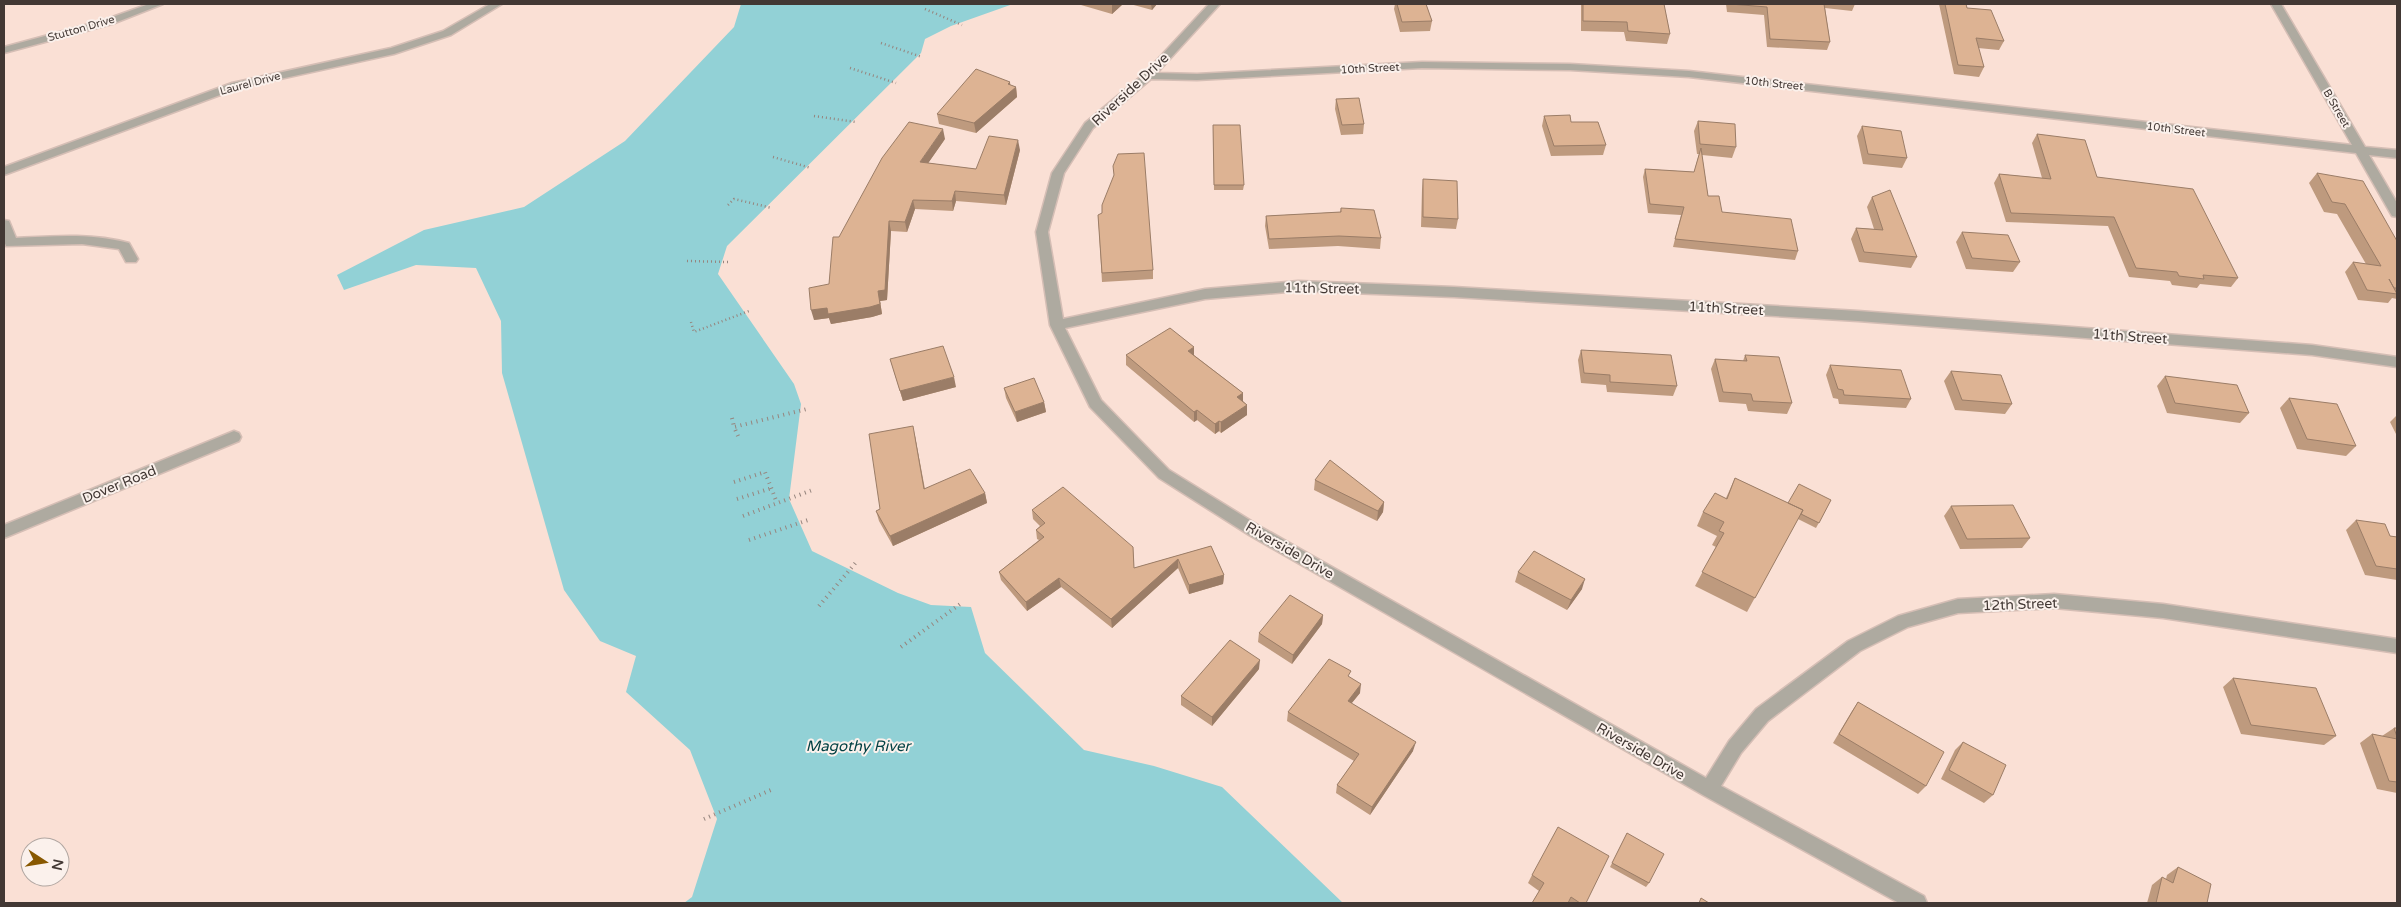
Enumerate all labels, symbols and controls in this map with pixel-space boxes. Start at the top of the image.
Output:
street label: Stutton Drive [46,13,116,44]
street label: Riverside Drive [1088,49,1172,129]
street label: 10th Street [1340,60,1400,77]
street label: Laurel Drive [218,69,282,98]
street label: 10th Street [1744,74,1804,93]
street label: B Street [2320,87,2353,130]
street label: 10th Street [2146,119,2206,140]
street label: 11th Street [1284,279,1360,298]
street label: 11th Street [1688,298,1765,319]
street label: 11th Street [2092,325,2169,348]
street label: Dover Road [80,462,159,507]
street label: Riverside Drive [1243,518,1337,583]
street label: 12th Street [1982,595,2058,614]
street label: Riverside Drive [1594,719,1688,784]
water label: Magothy River [806,737,913,755]
north arrow [20,837,70,887]
text: N [48,857,67,872]

